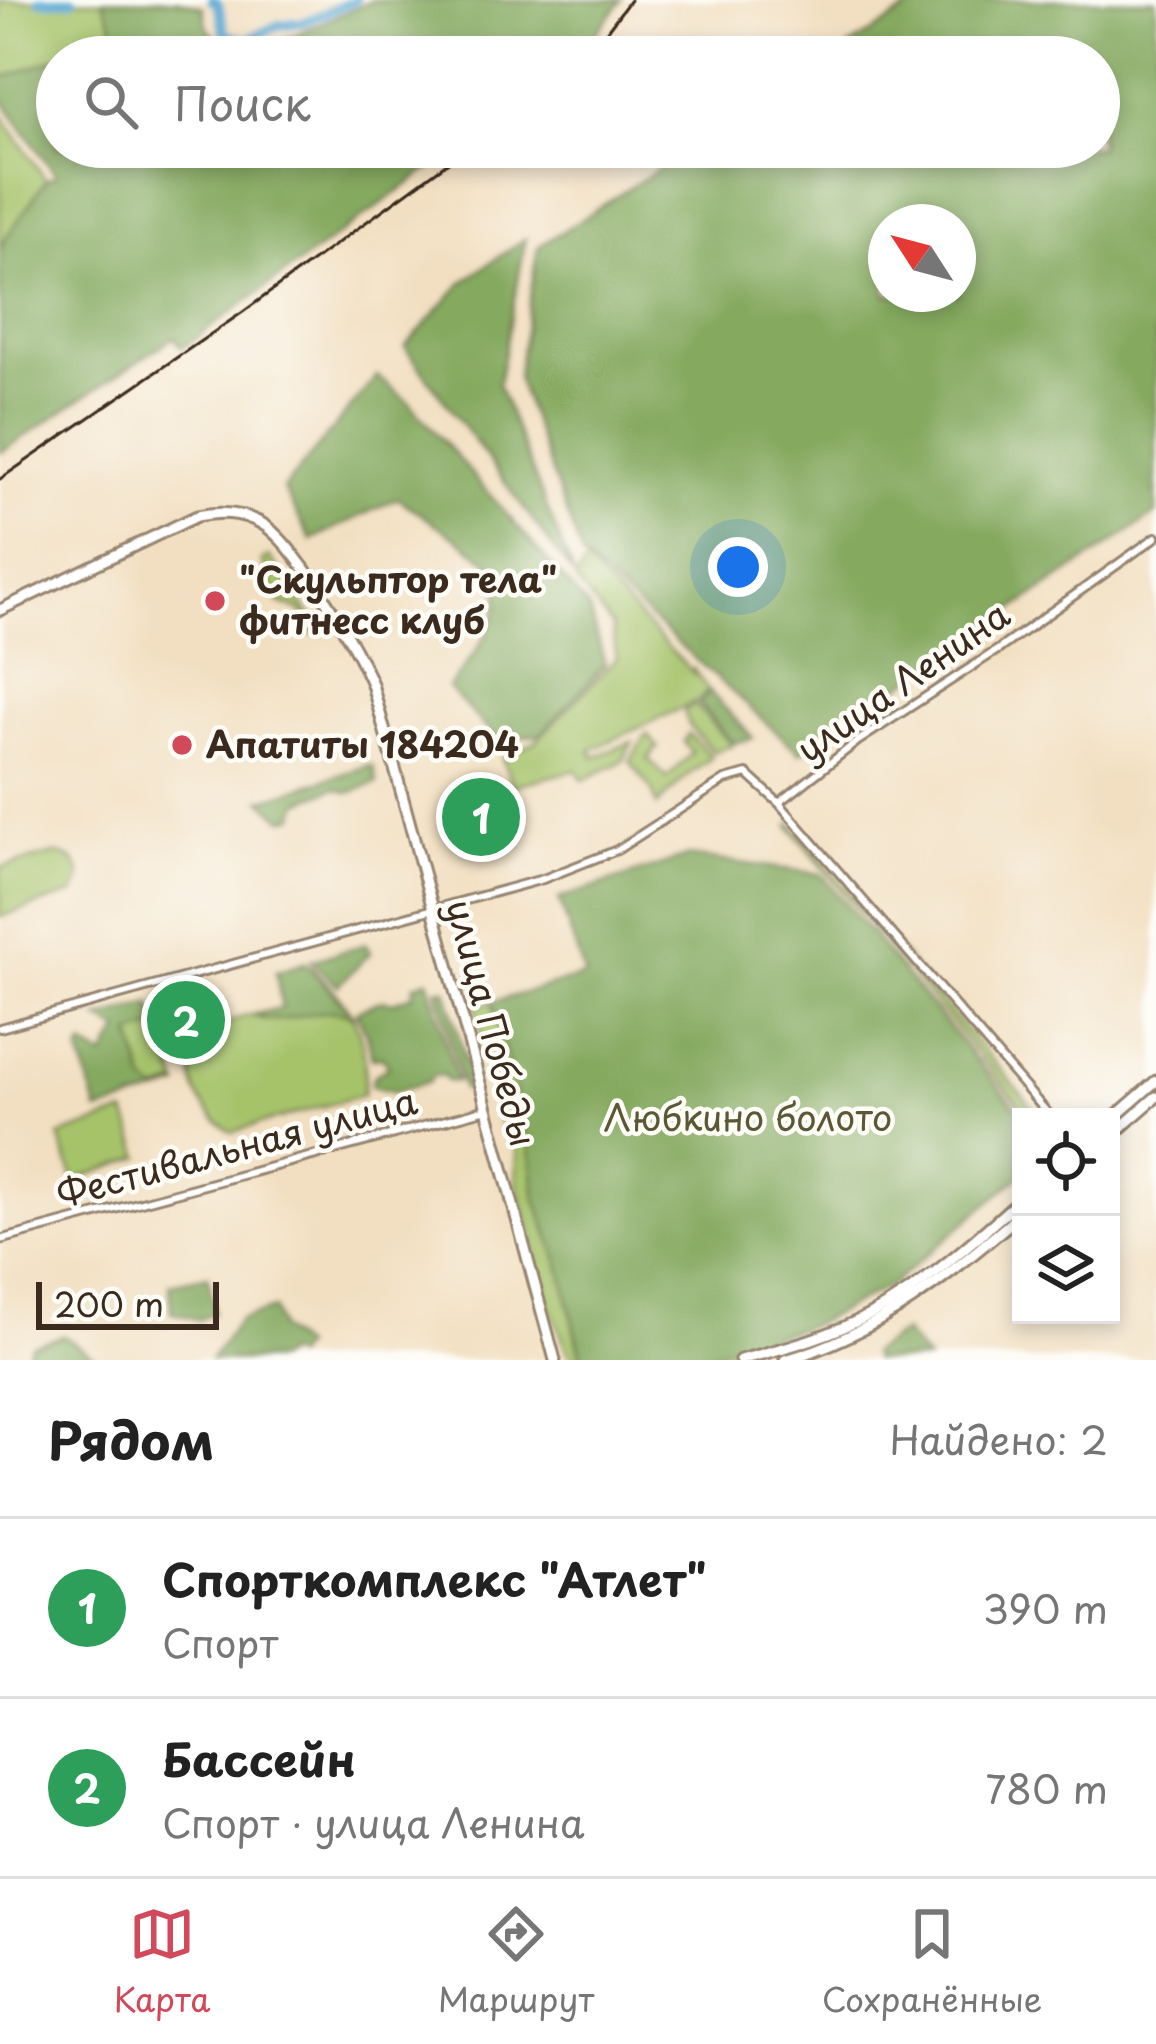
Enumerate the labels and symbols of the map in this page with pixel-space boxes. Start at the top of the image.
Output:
north arrow [868,204,976,312]
your location [708,537,768,597]
place label: "Скульптор тела" фитнесс клуб [239,551,557,646]
street label: улица Ленина [784,586,1020,774]
marker: "Скульптор тела" фитнесс клуб [202,588,228,614]
place label: Апатиты 184204 [206,716,519,770]
marker: Апатиты 184204 [169,732,195,758]
pin: 1 [442,772,520,862]
street label: улица Победы [434,893,552,1152]
pin: 2 [147,975,225,1065]
street label: Фестивальная улица [50,1072,423,1220]
park label: Любкино болото [604,1089,892,1143]
scale bar [36,1276,219,1329]

